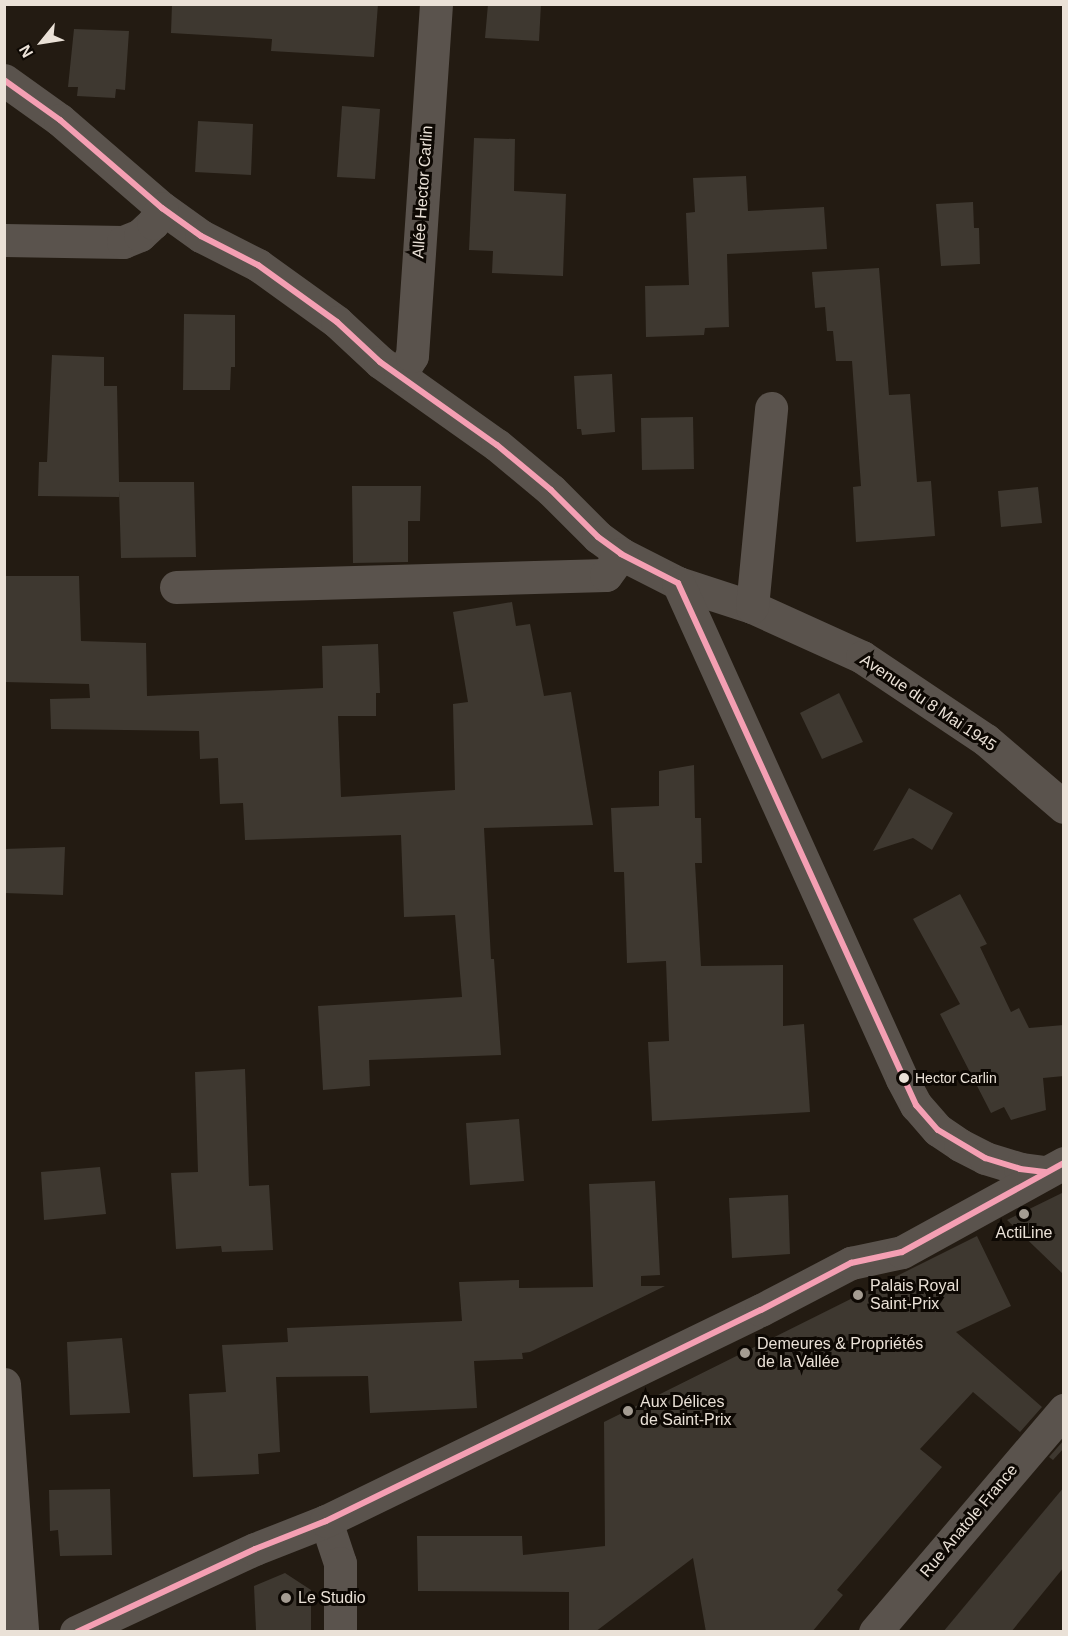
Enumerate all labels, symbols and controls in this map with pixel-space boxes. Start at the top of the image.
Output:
north arrow [12,12,72,72]
text: N [16,42,36,61]
street label: Allée Hector Carlin [409,125,437,259]
street label: Avenue du 8 Mai 1945 [856,650,1000,756]
place label: Hector Carlin [915,1070,997,1086]
marker: Hector Carlin [898,1072,910,1084]
marker: ActiLine [1017,1207,1031,1221]
place label: ActiLine [996,1223,1052,1243]
place label: Palais Royal Saint-Prix [870,1276,959,1314]
marker: Palais Royal Saint-Prix [851,1288,865,1302]
place label: Demeures & Propriétés de la Vallée [757,1334,923,1372]
marker: Demeures & Propriétés de la Vallée [738,1346,752,1360]
place label: Aux Délices de Saint-Prix [640,1392,732,1430]
marker: Aux Délices de Saint-Prix [621,1404,635,1418]
street label: Rue Anatole France [916,1460,1022,1582]
place label: Le Studio [298,1588,366,1608]
marker: Le Studio [279,1591,293,1605]

